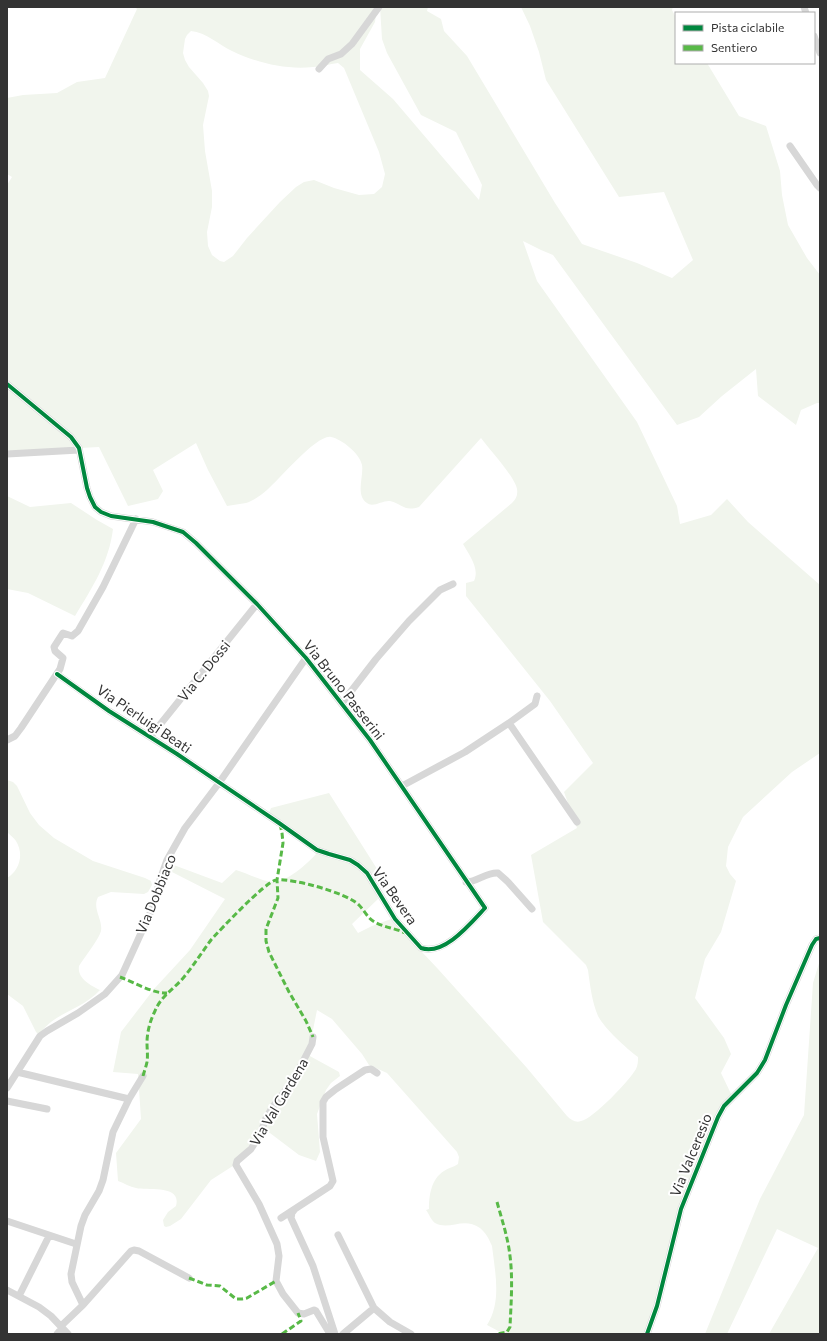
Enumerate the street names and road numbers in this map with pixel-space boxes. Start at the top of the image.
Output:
street label: Via Bruno Passerini [300,636,389,743]
street label: Via C. Dossi [174,637,233,705]
street label: Via Pierluigi Beati [94,681,195,757]
street label: Via Dobbiaco [132,851,179,936]
street label: Via Bevera [369,864,421,928]
street label: Via Val Gardena [246,1055,311,1149]
street label: Via Valceresio [666,1111,715,1199]

